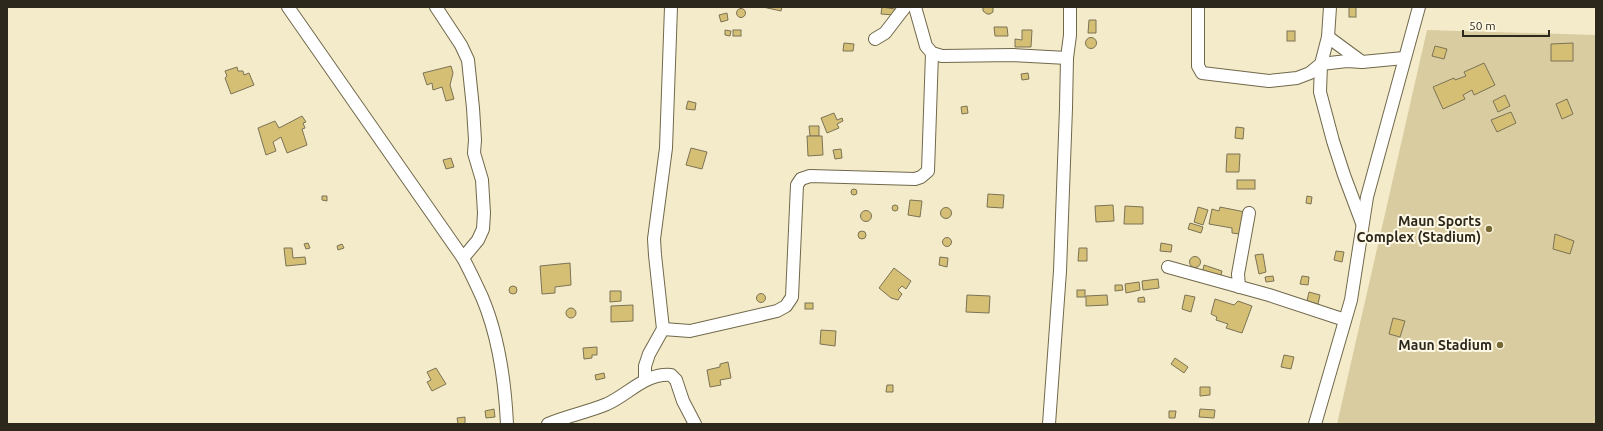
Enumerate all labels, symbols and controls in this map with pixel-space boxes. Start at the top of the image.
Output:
scale bar [1463,12,1549,38]
text: 50 m [1469,19,1496,32]
place label: Maun Sports Complex (Stadium) [1357,213,1481,245]
marker: Maun Sports Complex (Stadium) [1484,224,1494,234]
place label: Maun Stadium [1398,337,1492,353]
marker: Maun Stadium [1495,340,1505,350]

